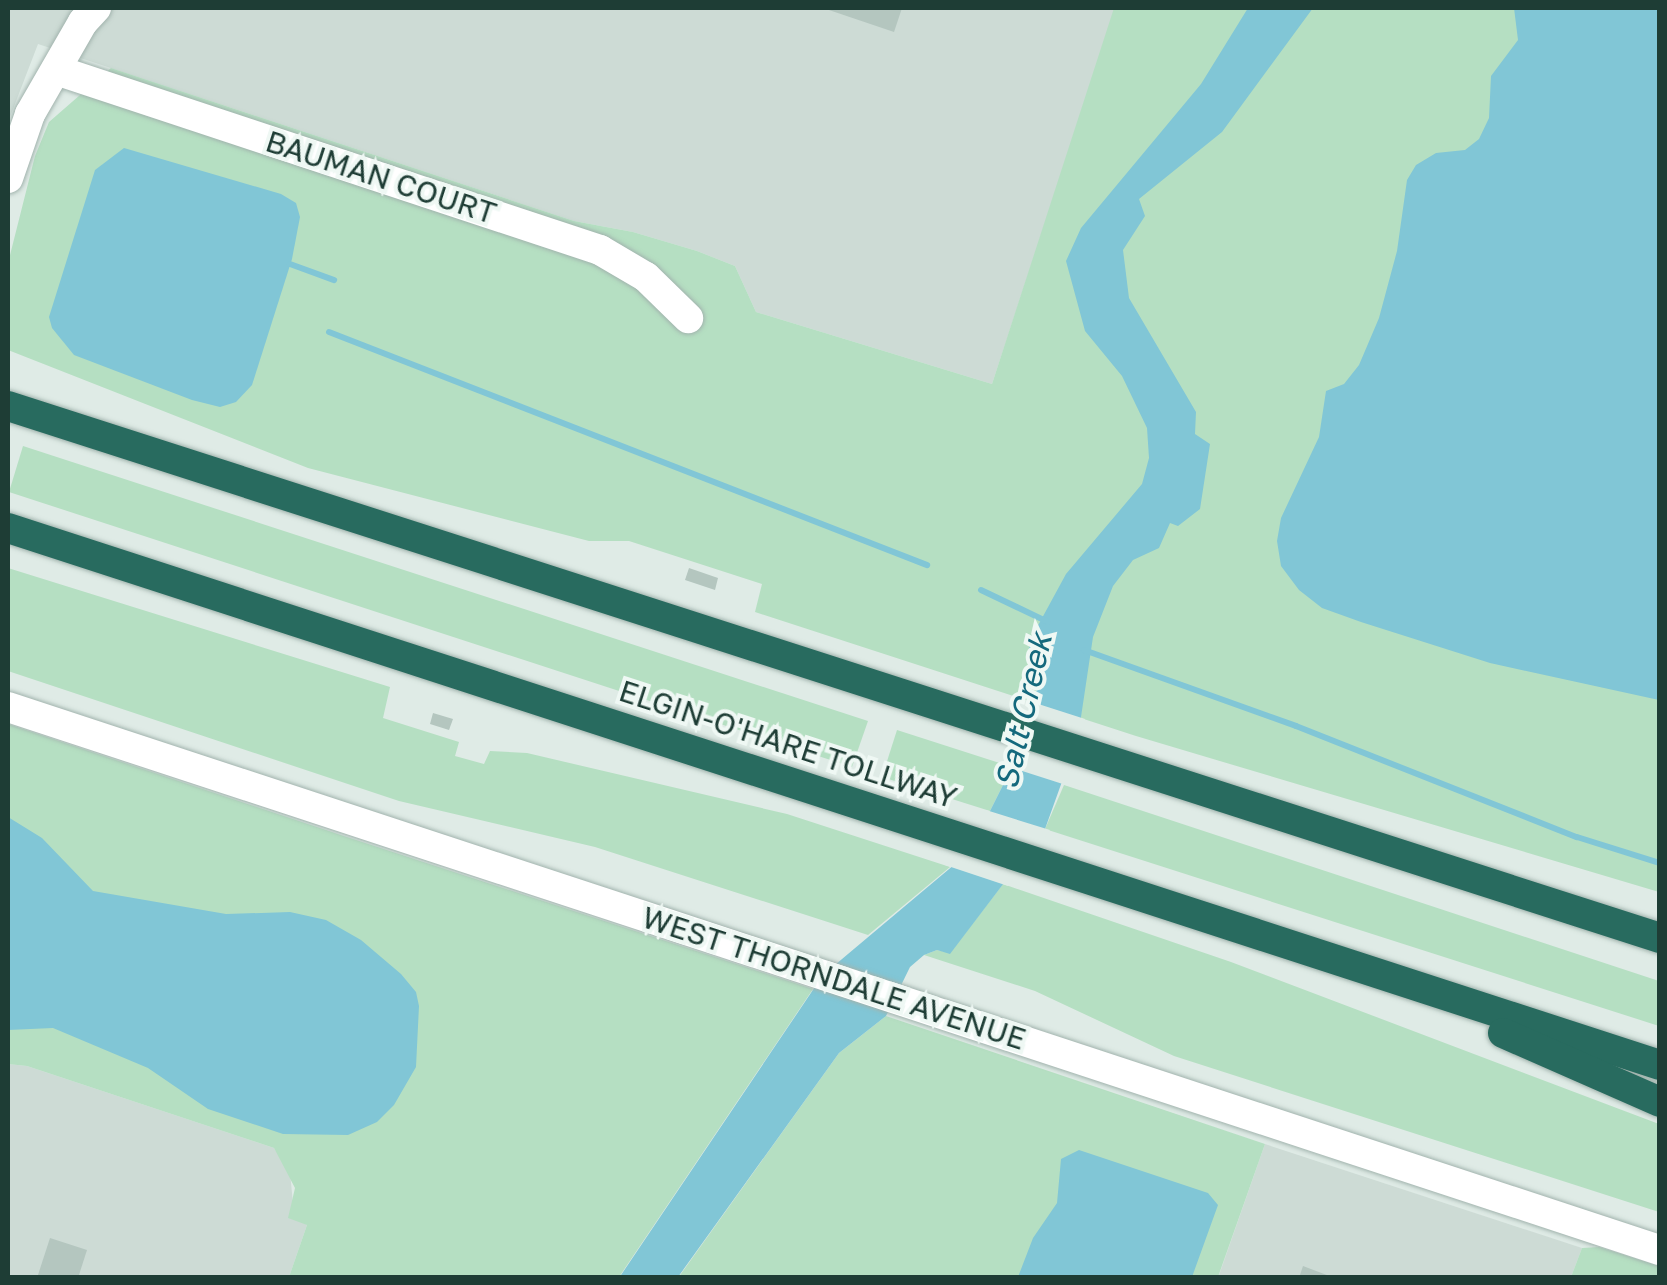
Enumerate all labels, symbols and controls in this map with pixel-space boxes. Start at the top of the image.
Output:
street label: BAUMAN COURT [261,123,501,231]
water label: Salt Creek [987,630,1059,792]
street label: ELGIN-O'HARE TOLLWAY [615,672,961,816]
street label: WEST THORNDALE AVENUE [638,899,1030,1057]

